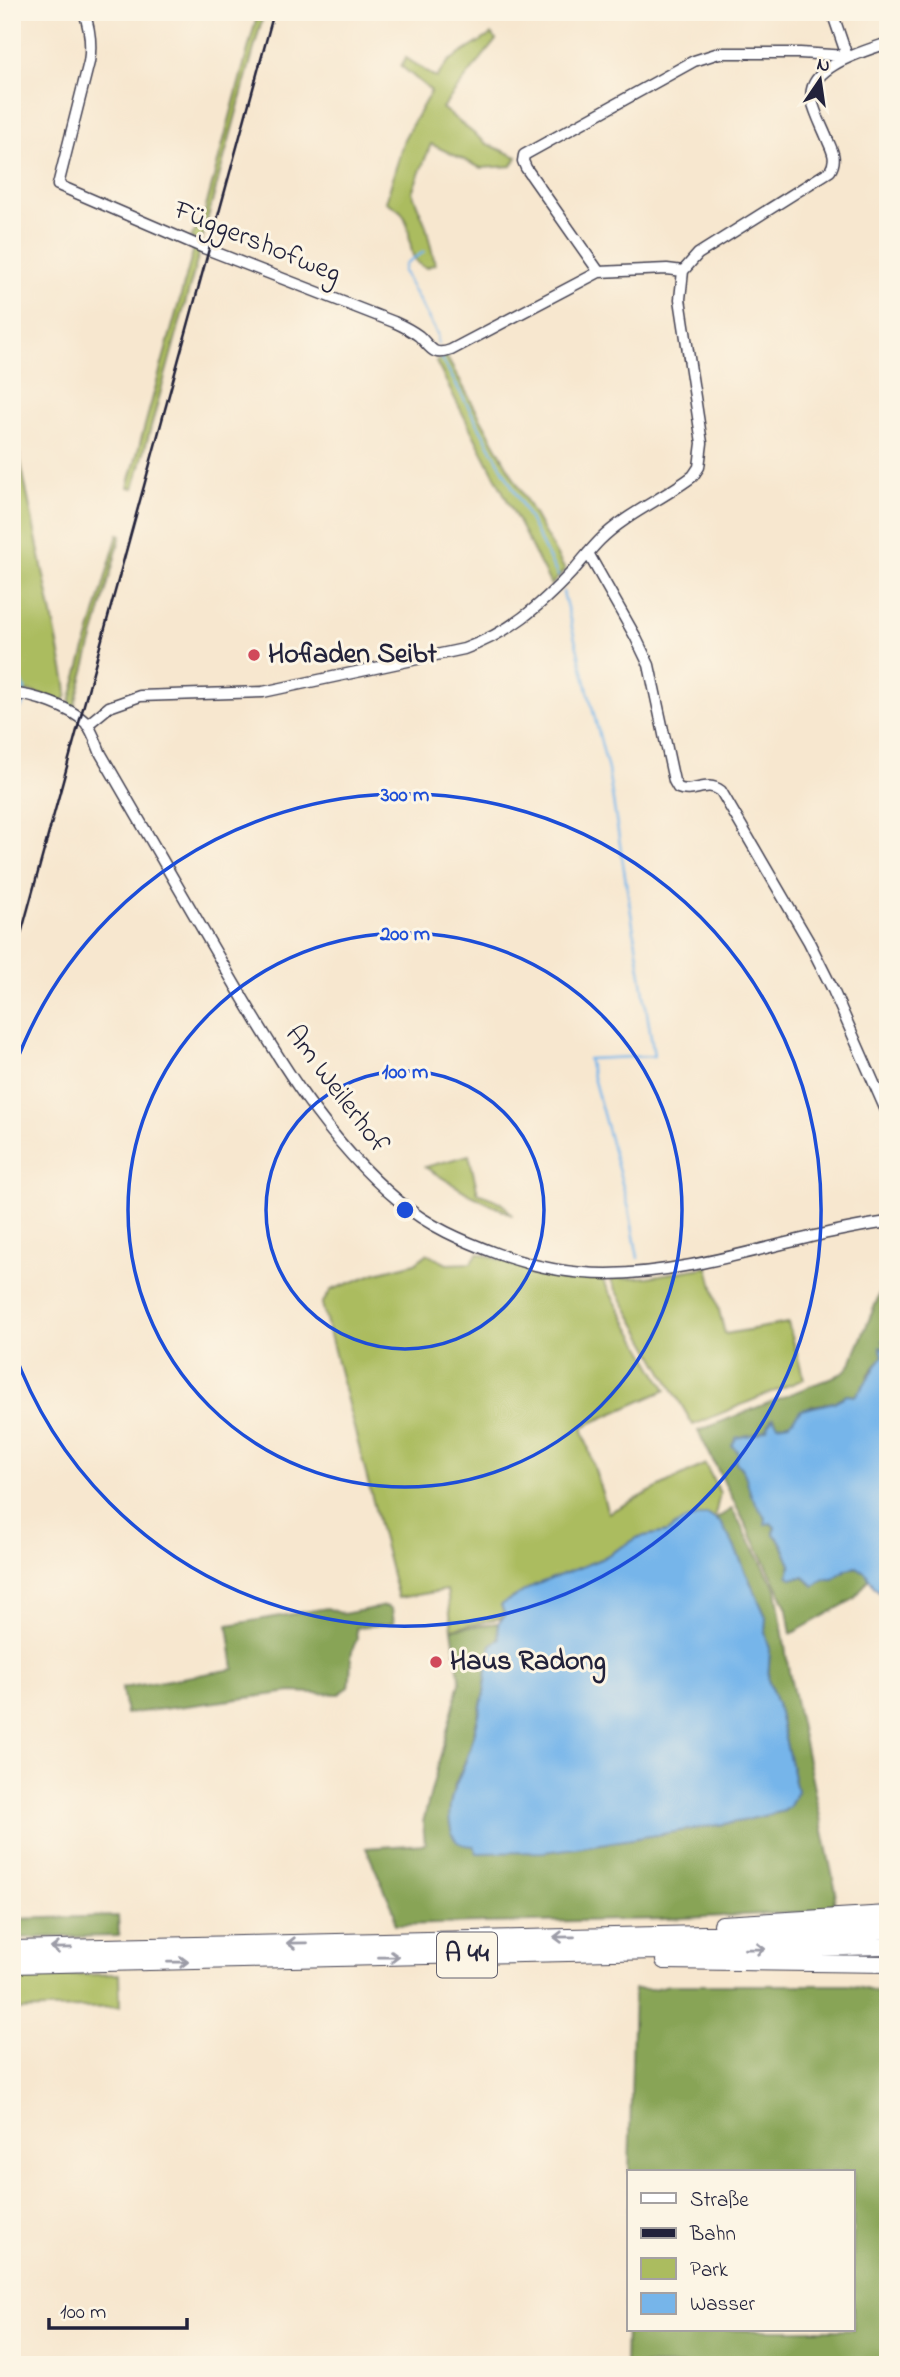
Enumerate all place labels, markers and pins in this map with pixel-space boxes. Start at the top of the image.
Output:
place label: Hofladen Seibt [268,635,437,676]
marker: Hofladen Seibt [246,647,262,663]
centre of rings [393,1198,417,1222]
place label: Haus Radong [450,1642,606,1684]
marker: Haus Radong [428,1654,444,1670]

